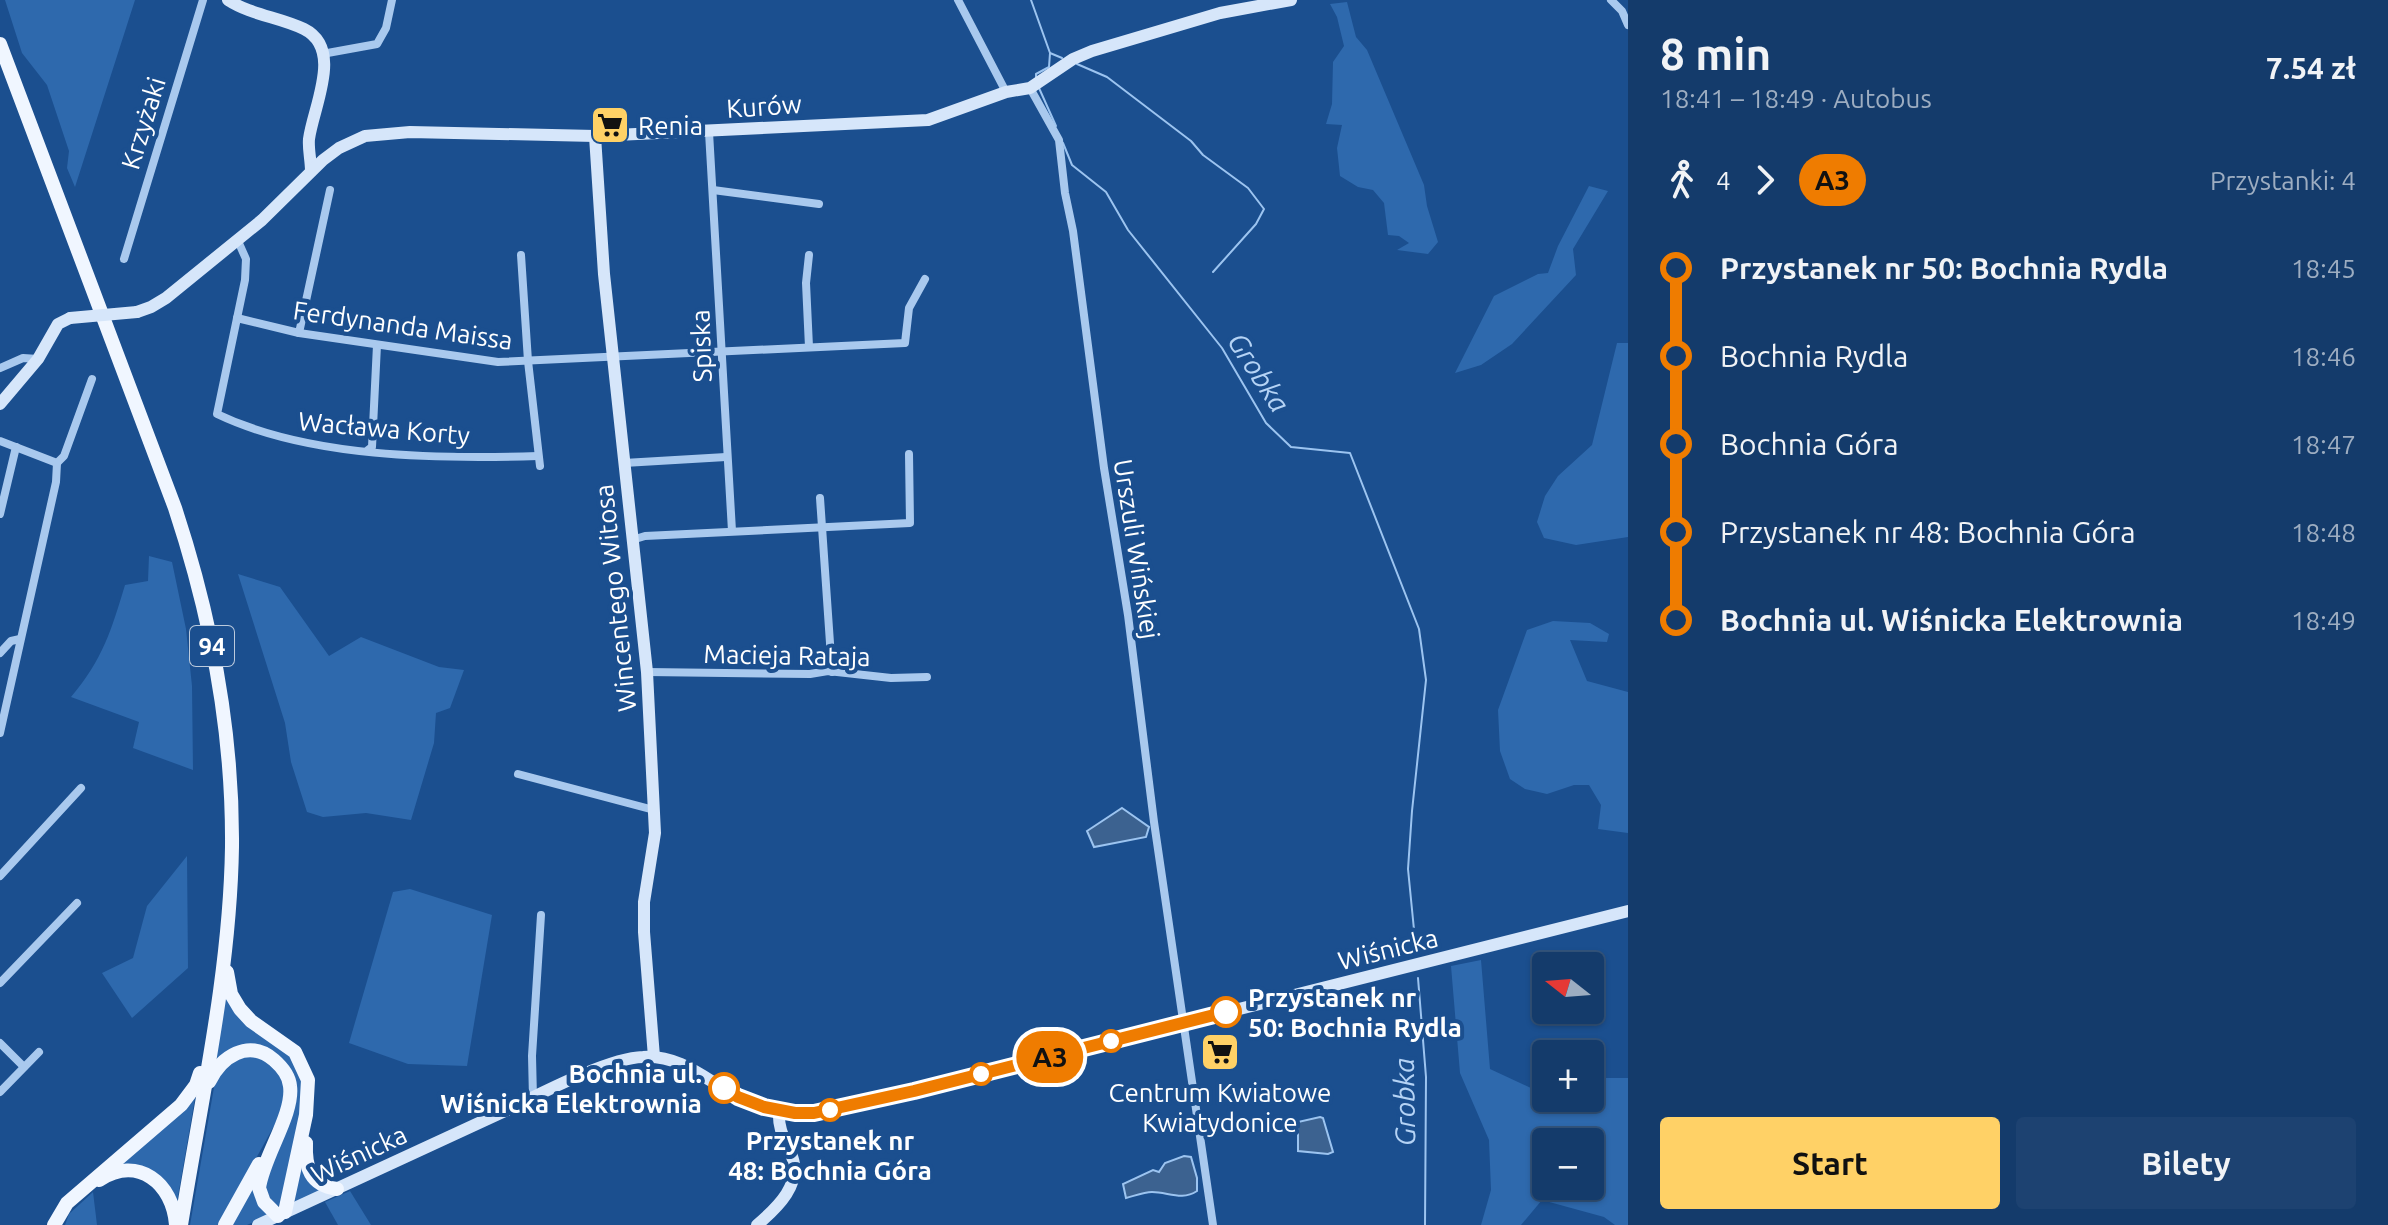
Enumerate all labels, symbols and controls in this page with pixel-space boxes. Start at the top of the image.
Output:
text: 8 min [1660,29,1771,78]
text: 7.54 zł [2266,51,2356,85]
street label: Krzyżaki [115,73,171,173]
text: 18:41 – 18:49 · Autobus [1660,84,1932,113]
street label: Kurów [725,89,803,123]
supermarket icon: Renia [589,104,631,146]
place label: Renia [638,111,703,140]
icon: walk [1660,158,1704,202]
icon: forward [1743,158,1787,202]
text: A3 [1815,164,1850,195]
text: 4 [1716,166,1731,195]
text: Przystanki: 4 [2210,166,2356,195]
text: Przystanek nr 50: Bochnia Rydla [1720,251,2168,285]
text: 18:45 [2291,254,2356,283]
street label: Ferdynanda Maissa [291,295,515,355]
street label: Spiska [685,309,717,383]
water label: Grobka [1222,326,1296,418]
text: Bochnia Rydla [1720,339,1908,373]
text: 18:46 [2291,342,2356,371]
street label: Wacława Korty [297,406,471,450]
text: Bochnia Góra [1720,427,1899,461]
text: 18:47 [2291,430,2356,459]
street label: Urszuli Wińskiej [1108,457,1166,641]
street label: Wincentego Witosa [589,483,641,713]
text: Przystanek nr 48: Bochnia Góra [1720,515,2136,549]
text: 18:48 [2291,518,2356,547]
text: Bochnia ul. Wiśnicka Elektrownia [1720,603,2183,637]
text: 18:49 [2291,606,2356,635]
road number: 94 [190,626,234,666]
street label: Macieja Rataja [703,639,871,671]
street label: Wiśnicka [1335,923,1441,975]
north arrow [1532,952,1604,1024]
map controls [1532,952,1604,1200]
place label: Przystanek nr 50: Bochnia Rydla [1248,983,1462,1042]
marker: Przystanek nr 50: Bochnia Rydla [1211,997,1241,1027]
unlabelled marker [1100,1030,1122,1052]
line badge: A3 [1014,1031,1086,1083]
supermarket icon: Centrum Kwiatowe Kwiatydonice [1199,1031,1241,1073]
button: + [1532,1040,1604,1112]
text: A3 [1032,1041,1068,1072]
water label: Grobka [1388,1058,1420,1146]
place label: Bochnia ul. Wiśnicka Elektrownia [440,1059,702,1118]
unlabelled marker [970,1063,992,1085]
marker: Bochnia ul. Wiśnicka Elektrownia [709,1073,739,1103]
place label: Centrum Kwiatowe Kwiatydonice [1109,1078,1331,1137]
marker: Przystanek nr 48: Bochnia Góra [819,1099,841,1121]
button: Start [1660,1117,2000,1209]
button: Bilety [2016,1117,2356,1209]
street label: Wiśnicka [307,1119,411,1189]
place label: Przystanek nr 48: Bochnia Góra [728,1126,932,1185]
button: − [1532,1128,1604,1200]

